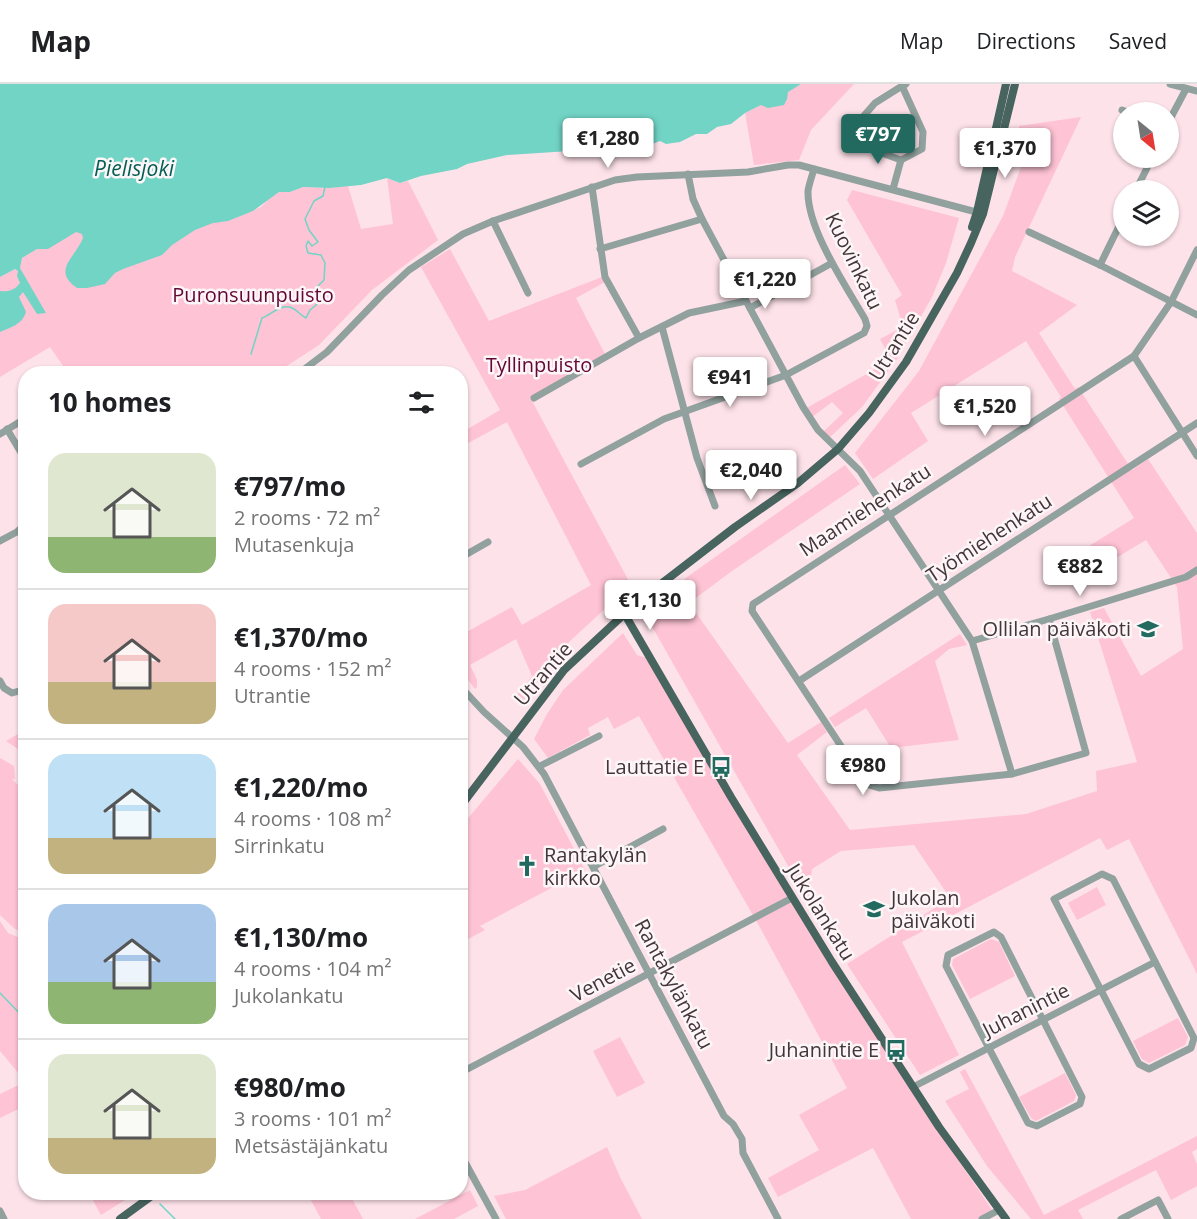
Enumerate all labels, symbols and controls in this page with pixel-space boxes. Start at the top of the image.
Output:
text: Map [30,22,91,60]
text: Map [900,27,943,55]
text: Directions [976,27,1076,55]
text: Saved [1109,27,1167,55]
north arrow [1113,102,1179,168]
map controls [1113,102,1179,246]
pin: €797 [842,114,914,165]
pin: €1,280 [559,118,657,169]
text: €797 [855,120,901,147]
text: €1,280 [577,124,639,151]
pin: €1,370 [956,128,1054,179]
text: €1,370 [974,134,1036,161]
water label: Pielisjoki [94,154,175,182]
button: layers [1113,180,1179,246]
street label: Kuovinkatu [819,208,890,314]
pin: €1,220 [716,259,814,310]
text: €1,220 [734,265,796,292]
park label: Puronsuunpuisto [172,281,334,308]
street label: Utrantie [862,306,925,385]
park label: Tyllinpuisto [486,351,592,378]
pin: €941 [694,357,766,408]
text: €941 [707,363,753,390]
text: 10 homes [48,384,172,420]
icon: filters [405,386,438,419]
pin: €1,520 [936,386,1034,437]
text: €1,520 [954,392,1016,419]
pin: €2,040 [702,450,800,501]
text: €2,040 [720,456,782,483]
street label: Maamiehenkatu [794,457,936,562]
text: €797/mo [234,468,346,504]
icon: home [96,477,168,549]
street label: Työmiehenkatu [921,487,1057,588]
text: 2 rooms · 72 m² [234,504,380,531]
text: Mutasenkuja [234,531,354,558]
pin: €882 [1044,546,1116,597]
text: €882 [1057,552,1103,579]
pin: €1,130 [601,580,699,631]
text: €1,130 [619,586,681,613]
place label: Ollilan päiväkoti [982,615,1131,642]
school or university icon: Ollilan päiväkoti [1136,617,1160,641]
text: €1,370/mo [234,619,368,655]
icon: home [96,628,168,700]
street label: Utrantie [507,636,578,711]
text: 4 rooms · 152 m² [234,655,392,682]
text: Utrantie [234,682,311,709]
pin: €980 [827,745,899,796]
text: €980 [840,751,886,778]
place label: Lauttatie E [605,753,704,780]
bus stop icon: Lauttatie E [709,755,733,779]
text: €1,220/mo [234,769,368,805]
icon: home [96,778,168,850]
text: 4 rooms · 108 m² [234,805,392,832]
text: Sirrinkatu [234,832,325,859]
place label: Rantakylän kirkko [544,841,647,891]
church icon: Rantakylän kirkko [515,854,539,878]
street label: Jukolankatu [780,856,862,965]
place label: Jukolan päiväkoti [889,884,975,934]
school or university icon: Jukolan päiväkoti [862,897,886,921]
street label: Rantakylänkatu [629,914,720,1054]
text: €1,130/mo [234,919,368,955]
icon: home [96,928,168,1000]
street label: Venetie [565,951,640,1008]
text: 4 rooms · 104 m² [234,955,392,982]
street label: Juhanintie [976,976,1074,1044]
text: Jukolankatu [234,982,344,1009]
place label: Juhanintie E [767,1036,879,1063]
bus stop icon: Juhanintie E [884,1038,908,1062]
text: €980/mo [234,1069,346,1105]
icon: home [96,1078,168,1150]
text: 3 rooms · 101 m² [234,1105,392,1132]
text: Metsästäjänkatu [234,1132,388,1159]

